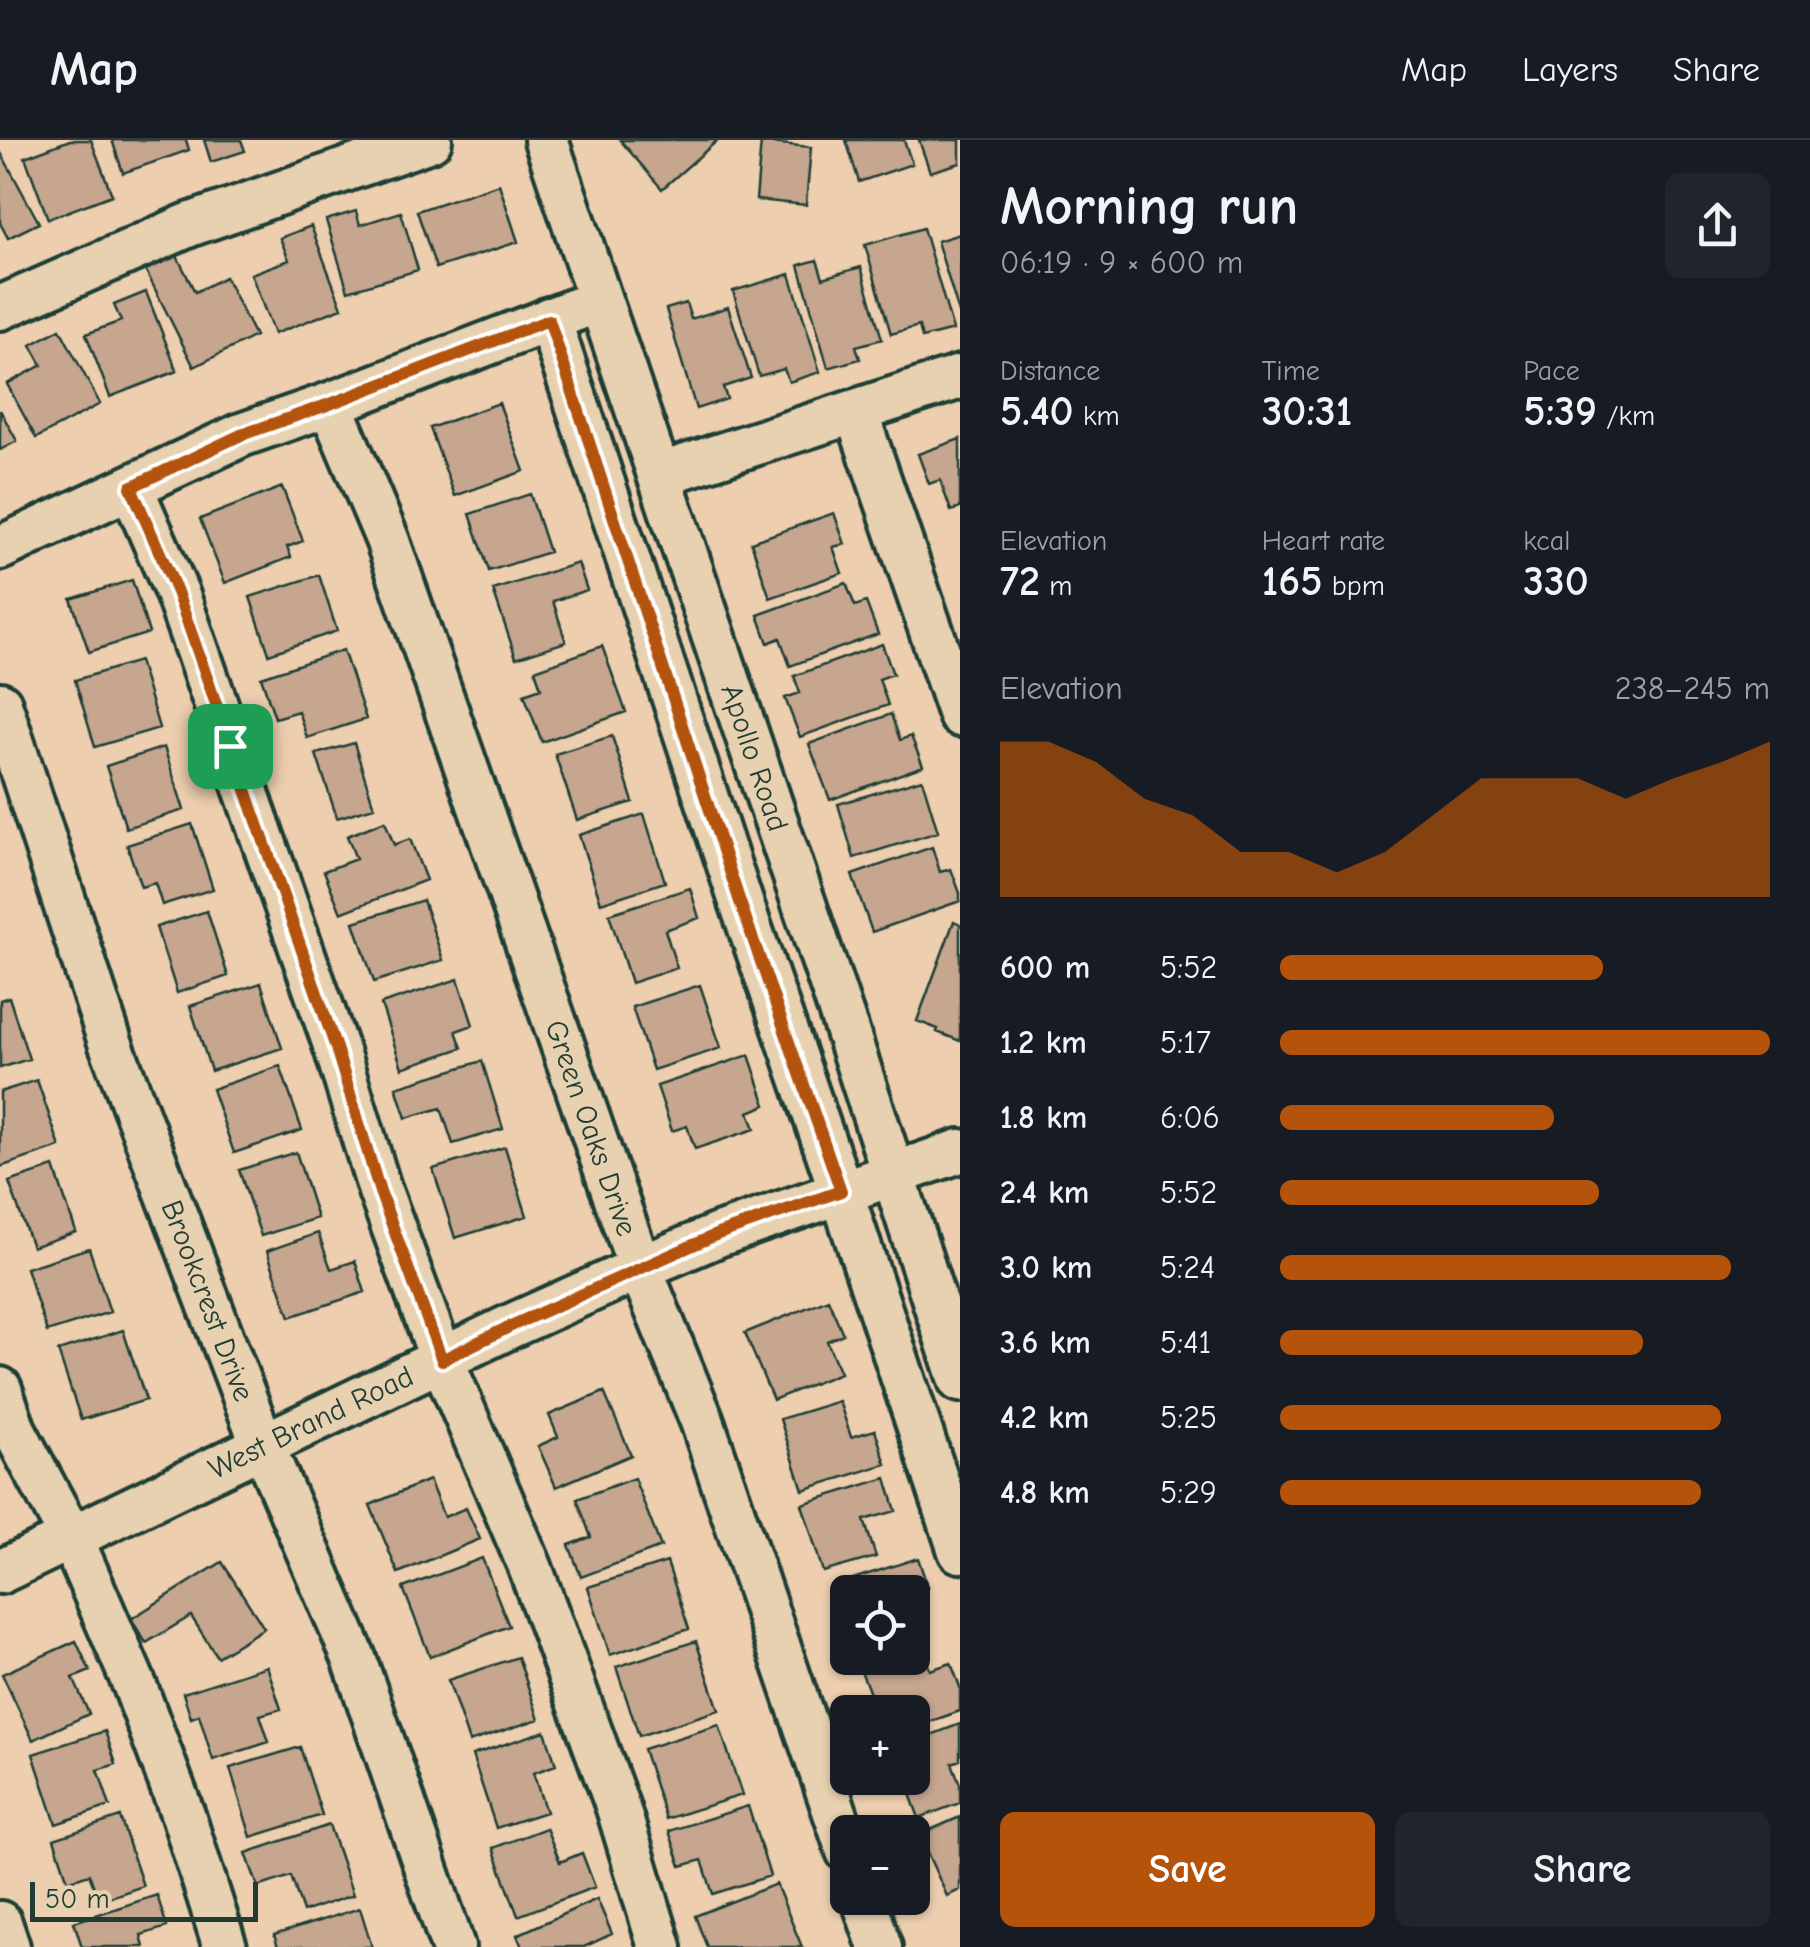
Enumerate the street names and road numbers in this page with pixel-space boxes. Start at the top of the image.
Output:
street label: Apollo Road [714,680,796,836]
street label: Green Oaks Drive [538,1016,645,1240]
street label: Brookcrest Drive [154,1195,262,1406]
street label: West Brand Road [203,1358,419,1486]

